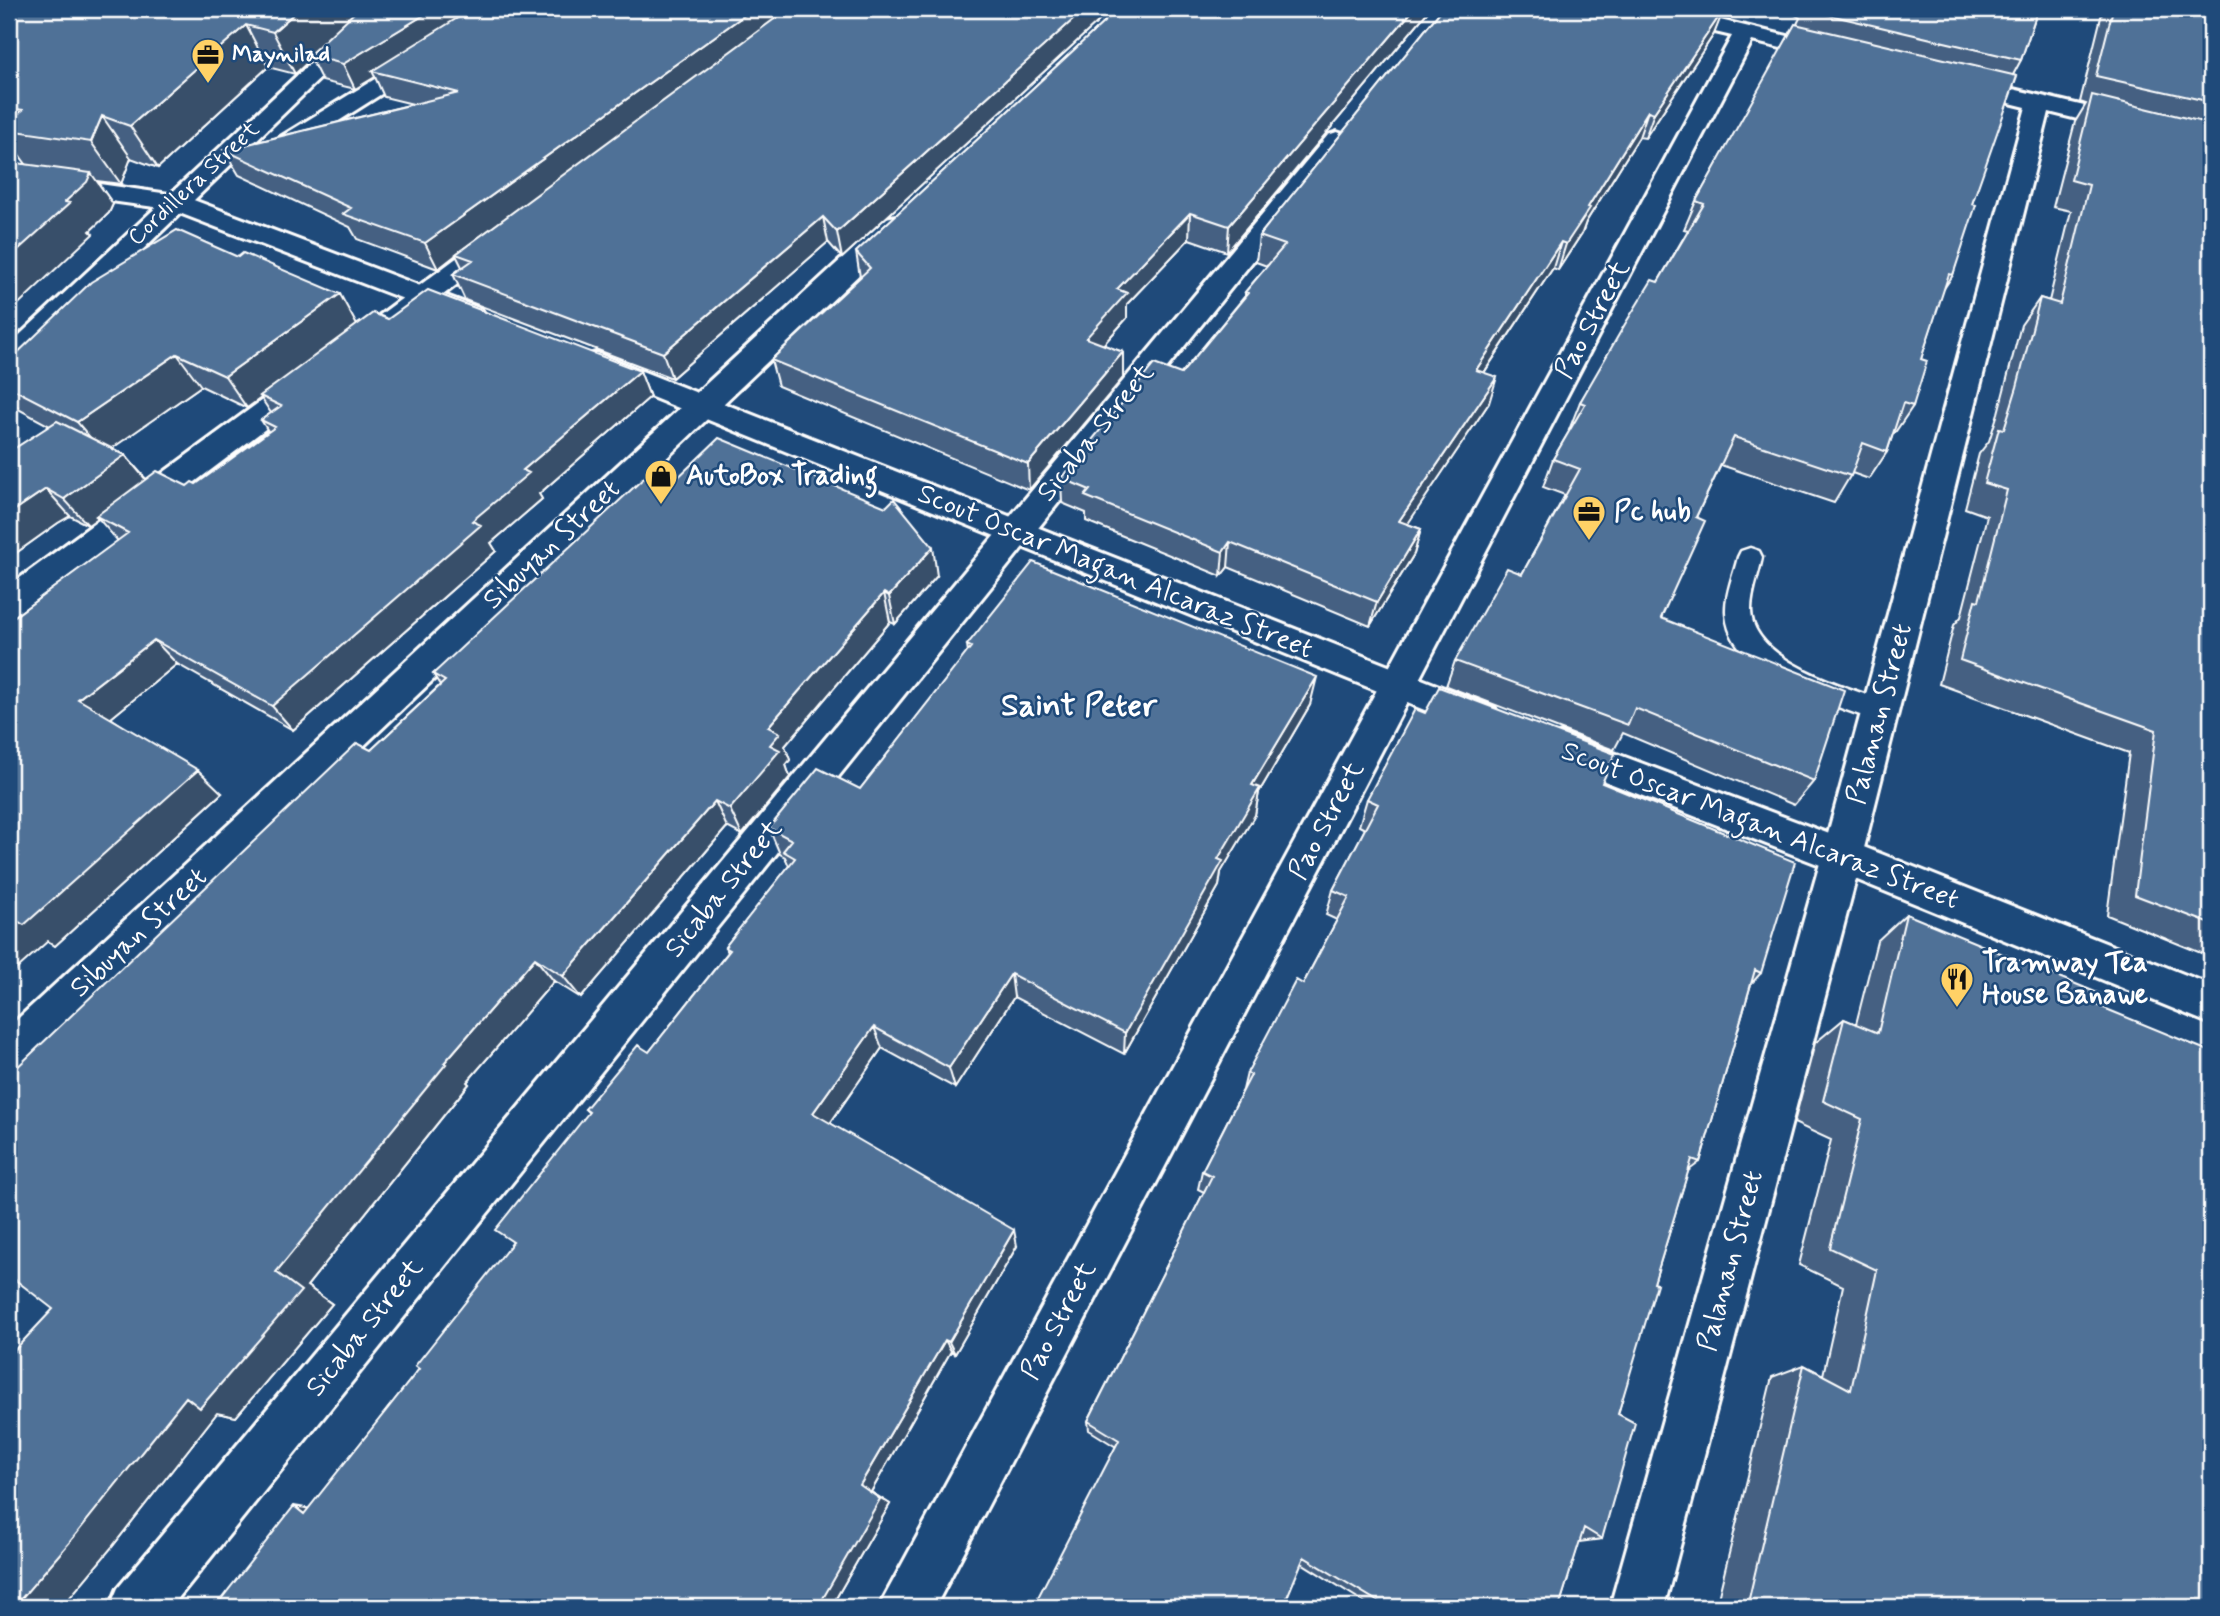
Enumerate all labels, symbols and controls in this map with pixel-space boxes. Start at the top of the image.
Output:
office icon: Maynilad [189,36,227,85]
place label: Maynilad [232,40,330,70]
street label: Cordillera Street [122,115,267,253]
street label: Pao Street [1546,254,1640,386]
street label: Sicaba Street [1029,356,1164,510]
shop icon: AutoBox Trading [642,457,680,506]
place label: AutoBox Trading [686,458,878,498]
street label: Sibuyan Street [475,472,629,618]
street label: Scout Oscar Magan Alcaraz Street [911,476,1318,671]
office icon: Pc hub [1570,493,1608,542]
place label: Pc hub [1614,494,1691,531]
street label: Palanan Street [1838,619,1922,809]
district label: Saint Peter [1001,685,1158,727]
street label: Scout Oscar Magan Alcaraz Street [1555,733,1964,922]
street label: Pao Street [1280,755,1374,887]
street label: Sicaba Street [657,812,792,966]
street label: Sibuyan Street [62,860,216,1006]
place label: Tramway Tea House Banawe [1982,945,2148,1014]
restaurant icon: Tramway Tea House Banawe [1938,960,1976,1009]
street label: Palanan Street [1689,1166,1773,1356]
street label: Sicaba Street [298,1251,433,1405]
street label: Pao Street [1012,1255,1106,1387]

